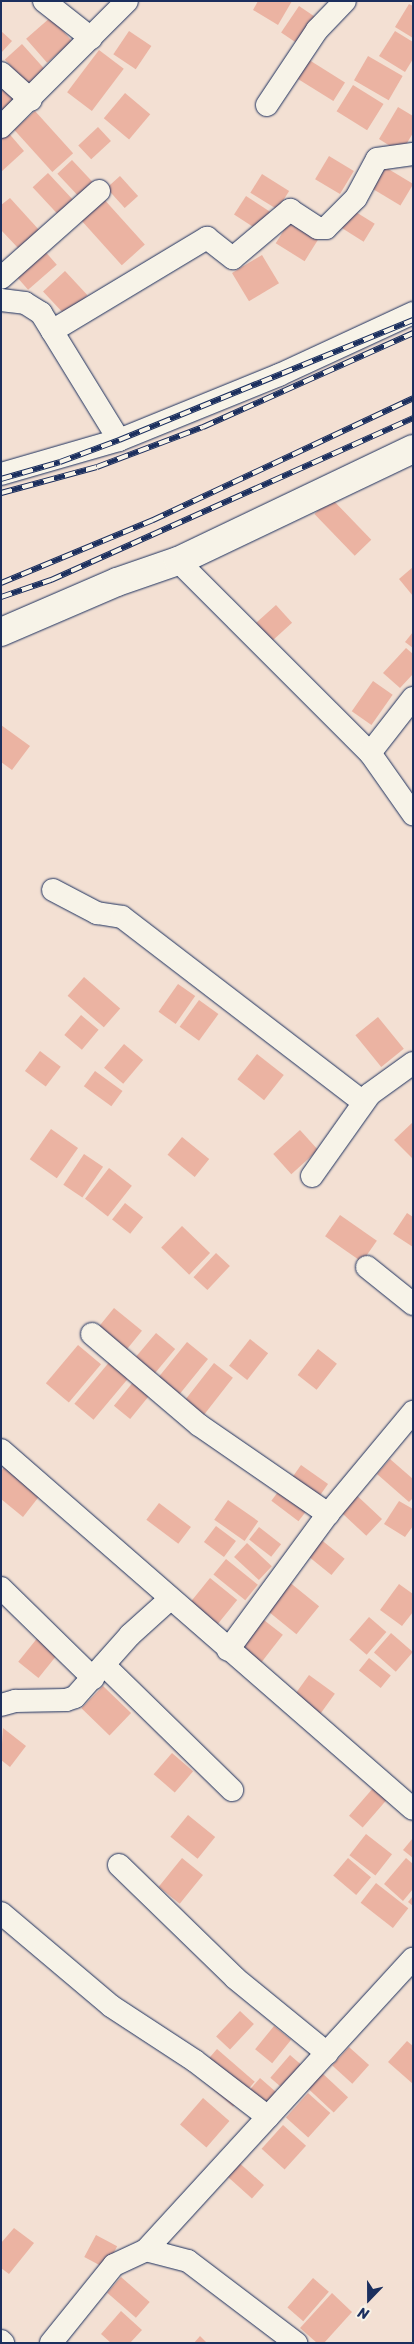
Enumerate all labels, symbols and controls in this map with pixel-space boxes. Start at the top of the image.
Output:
north arrow [344,2274,394,2324]
text: N [354,2300,372,2327]

